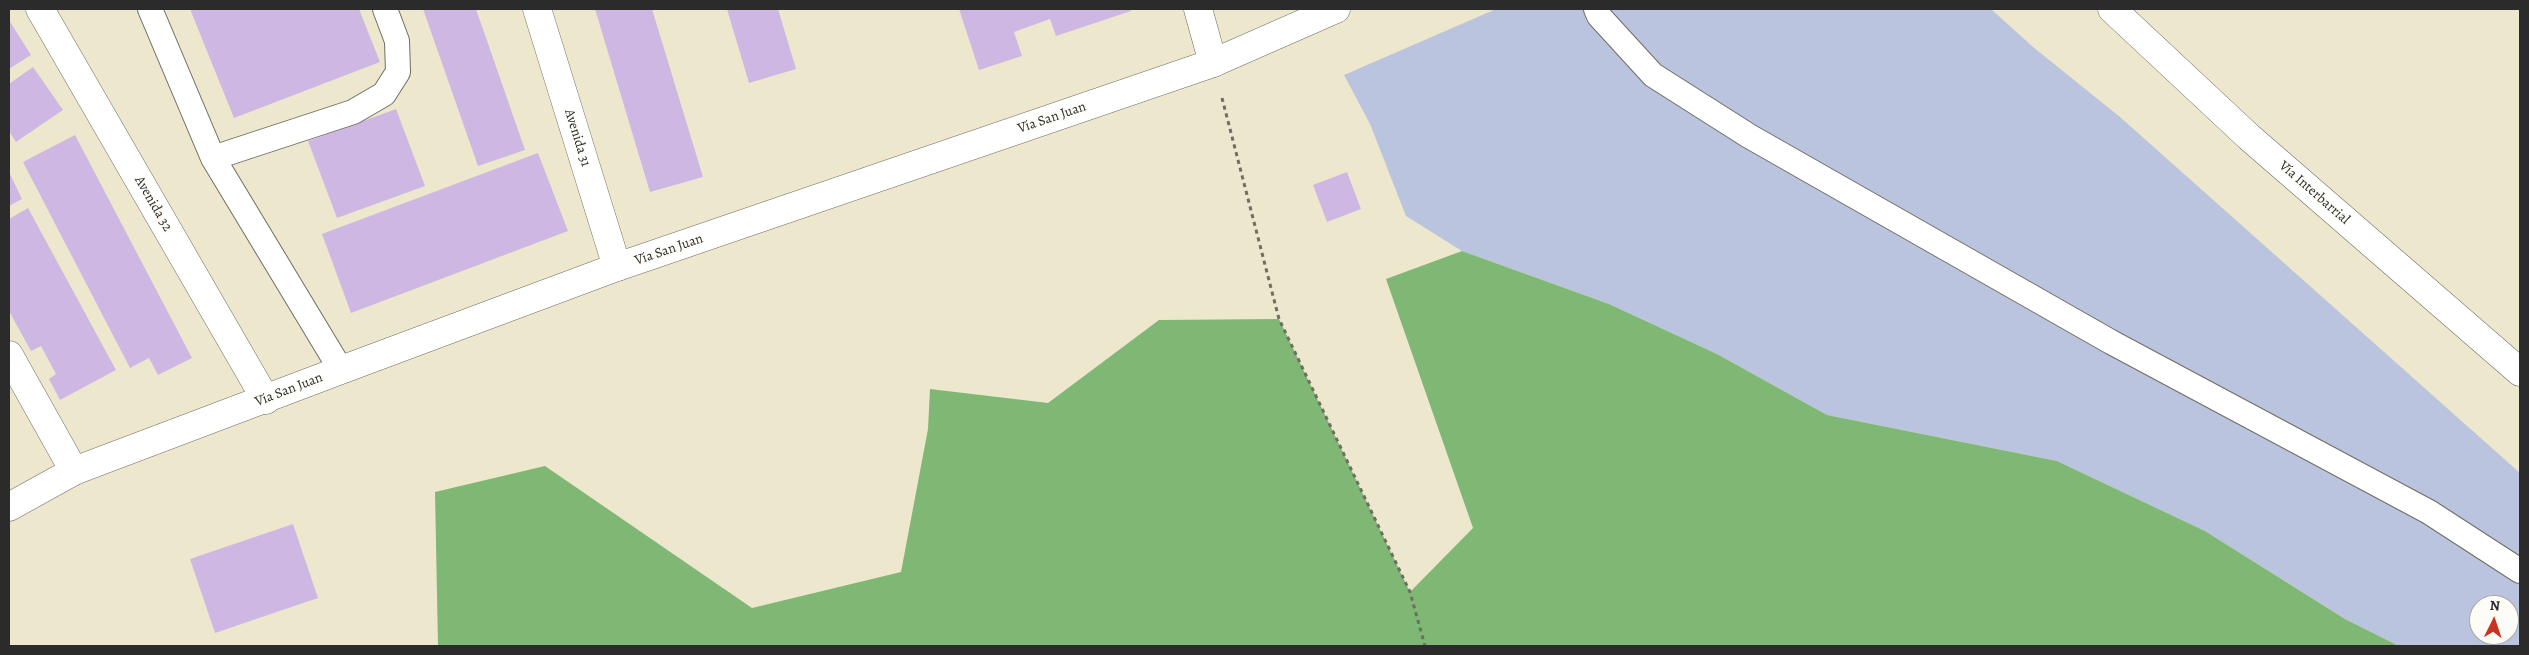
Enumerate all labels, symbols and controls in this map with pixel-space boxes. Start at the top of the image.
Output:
street label: Vía San Juan [1016,98,1088,138]
street label: Avenida 31 [560,107,594,169]
street label: Vía Interbarrial [2275,158,2353,228]
street label: Avenida 32 [130,173,176,235]
street label: Vía San Juan [633,230,705,270]
street label: Vía San Juan [253,369,325,411]
north arrow [2469,595,2519,645]
text: N [2489,596,2501,615]

